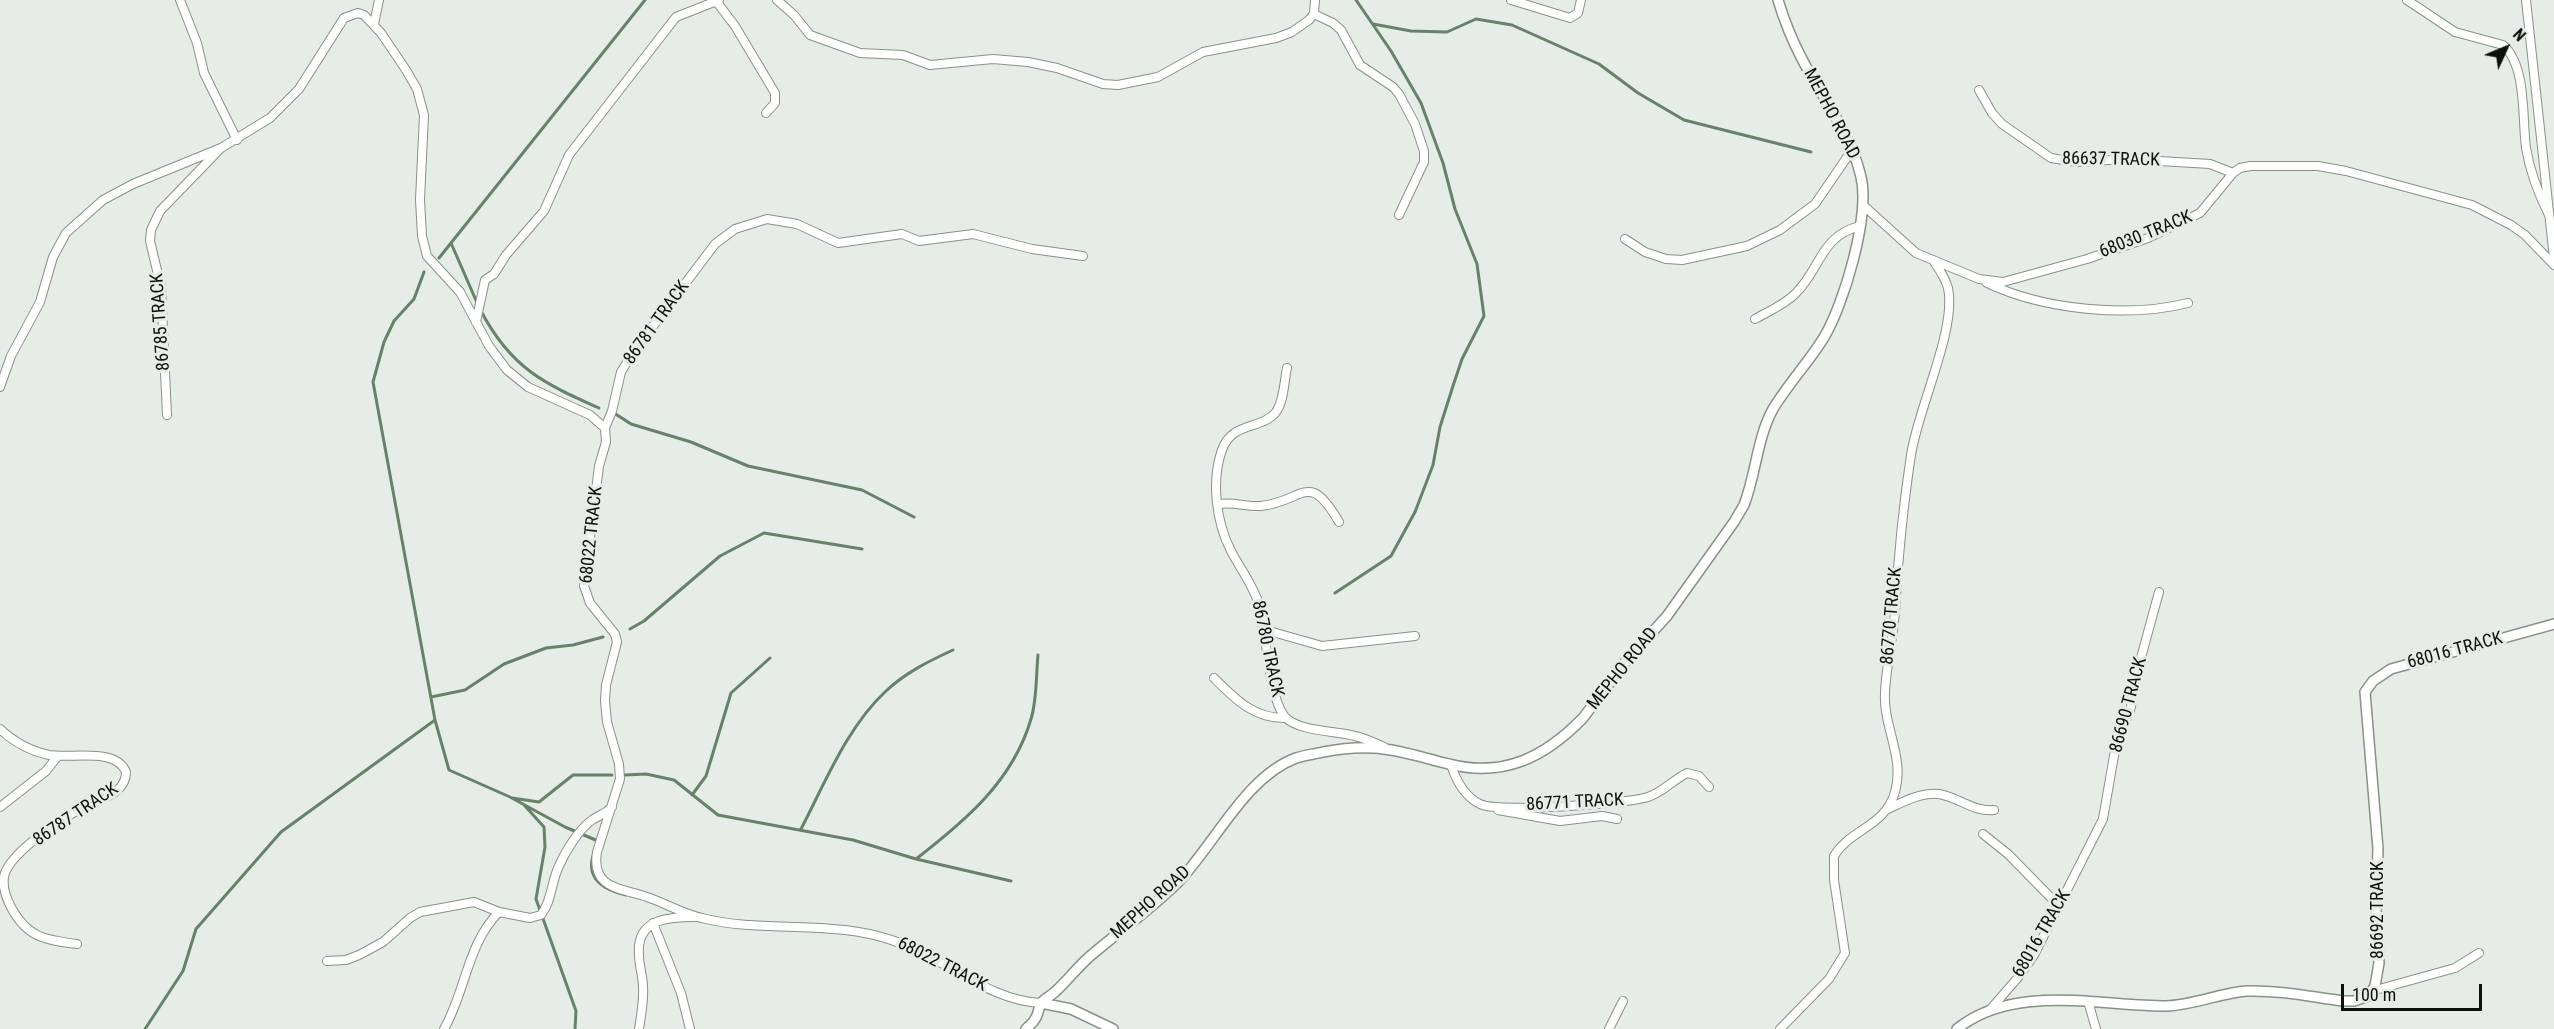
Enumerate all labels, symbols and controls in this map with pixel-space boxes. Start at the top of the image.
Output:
north arrow [2476,18,2536,78]
text: N [2509,25,2530,45]
street label: MEPHO ROAD [1798,65,1864,163]
street label: 86637 TRACK [2062,148,2160,172]
street label: 68030 TRACK [2097,207,2195,263]
street label: 86785 TRACK [147,272,175,372]
street label: 86781 TRACK [620,277,694,369]
street label: 68022 TRACK [576,485,608,585]
street label: 86770 TRACK [1877,566,1907,666]
street label: 86780 TRACK [1246,599,1288,699]
street label: MEPHO ROAD [1583,624,1663,714]
street label: 68016 TRACK [2405,628,2505,674]
street label: 86690 TRACK [2106,655,2152,755]
street label: 86787 TRACK [29,779,123,851]
street label: 86771 TRACK [1526,790,1624,816]
street label: 86692 TRACK [2367,861,2389,959]
street label: MEPHO ROAD [1107,862,1195,944]
street label: 68016 TRACK [2008,886,2076,982]
street label: 68022 TRACK [894,933,990,997]
scale bar [2344,972,2485,1010]
text: 100 m [2352,984,2396,1005]

